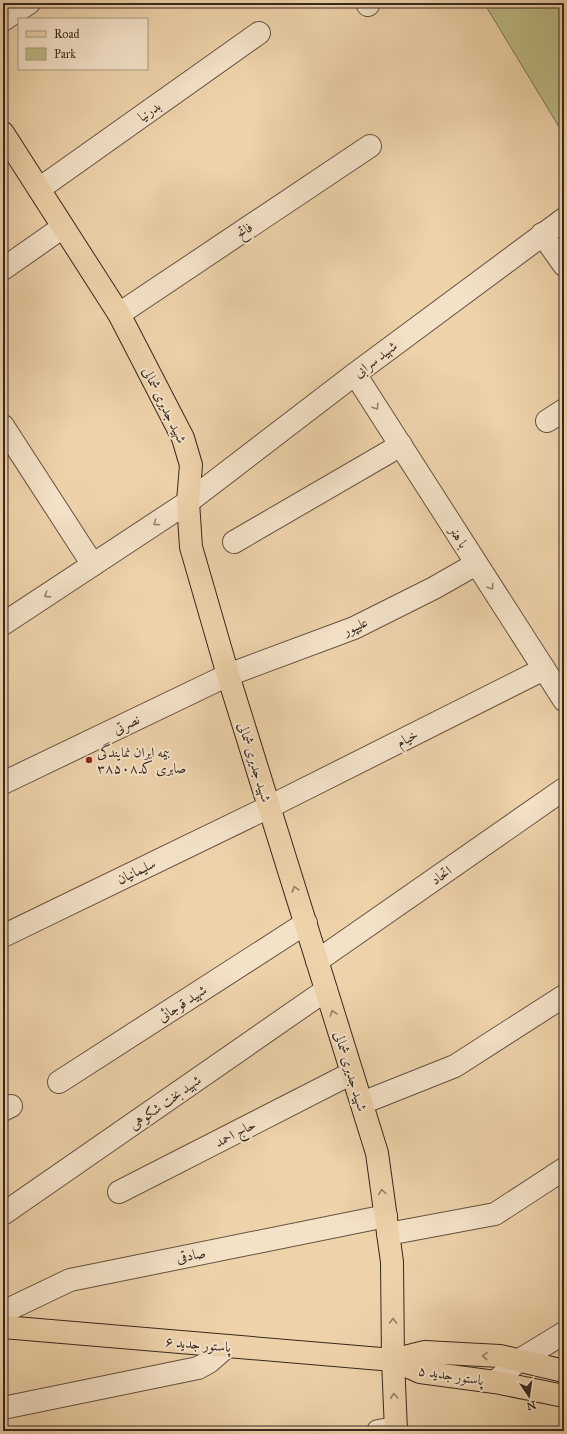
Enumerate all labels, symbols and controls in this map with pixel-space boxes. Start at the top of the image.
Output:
legend [18,18,148,70]
text: Road [54,27,80,41]
text: Park [54,47,76,61]
street label: بدرنیا [135,98,164,125]
street label: فاتح [233,219,258,245]
street label: شهید سرابی [350,337,401,382]
street label: شهید جدیری شمالی [138,364,190,447]
one-way arrow [371,403,379,410]
one-way arrow [153,518,160,526]
street label: با هنر [444,521,472,552]
one-way arrow [487,583,494,590]
one-way arrow [44,590,51,598]
street label: علیپور [338,614,371,641]
street label: نصرتی [110,711,143,739]
street label: شهید جدیری شمالی [233,720,275,805]
street label: خیام [394,726,423,755]
place label: بیمه ایران نمایندگی صابری کد۳۸۵۰۸ [97,742,186,777]
marker: بیمه ایران نمایندگی صابری کد۳۸۵۰۸ [84,755,94,765]
street label: سلیمانیان [114,855,159,888]
street label: اتحاد [428,862,455,889]
one-way arrow [291,885,300,892]
street label: شهید قوجائی [154,981,211,1026]
one-way arrow [329,1010,338,1017]
street label: شهید جدیری شمالی [329,1029,371,1114]
street label: شهید بخت شکوهی [126,1071,205,1134]
street label: حاج احمد [212,1116,260,1155]
one-way arrow [378,1189,387,1195]
street label: صادقی [175,1244,207,1267]
one-way arrow [389,1318,397,1324]
street label: پاستور جدید ۶ [164,1333,233,1358]
one-way arrow [482,1351,488,1360]
street label: پاستور جدید ۵ [417,1362,486,1391]
north arrow [509,1376,549,1416]
one-way arrow [390,1393,399,1399]
text: N [524,1398,537,1413]

